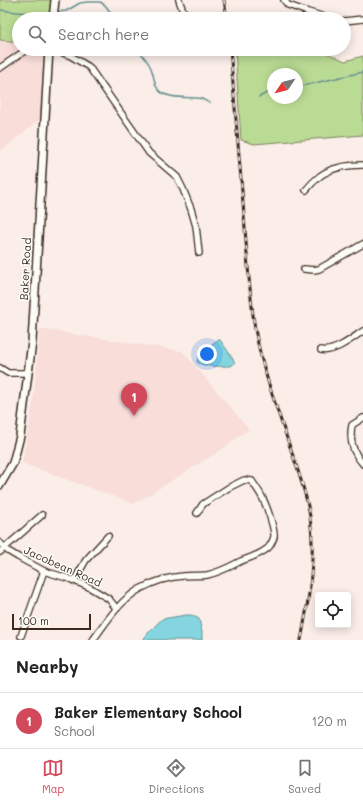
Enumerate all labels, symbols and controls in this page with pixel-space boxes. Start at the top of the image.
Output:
search box [12,12,351,56]
icon: search [26,23,48,45]
text: Search here [58,24,149,44]
north arrow [267,68,303,104]
street label: Baker Road [16,237,34,301]
your location [197,344,217,364]
pin: 1 [121,383,147,416]
street label: Jacobean Road [22,542,104,590]
map controls [315,592,351,628]
button: locate [315,592,351,628]
scale bar [12,612,91,631]
text: 100 m [18,613,49,628]
text: Nearby [16,655,78,677]
text: Baker Elementary School [54,702,242,722]
text: 1 [26,712,32,729]
text: 120 m [311,712,347,729]
text: School [54,722,95,739]
tab: Map [42,757,64,796]
tab: Directions [148,757,204,796]
tab: Saved [288,757,321,796]

